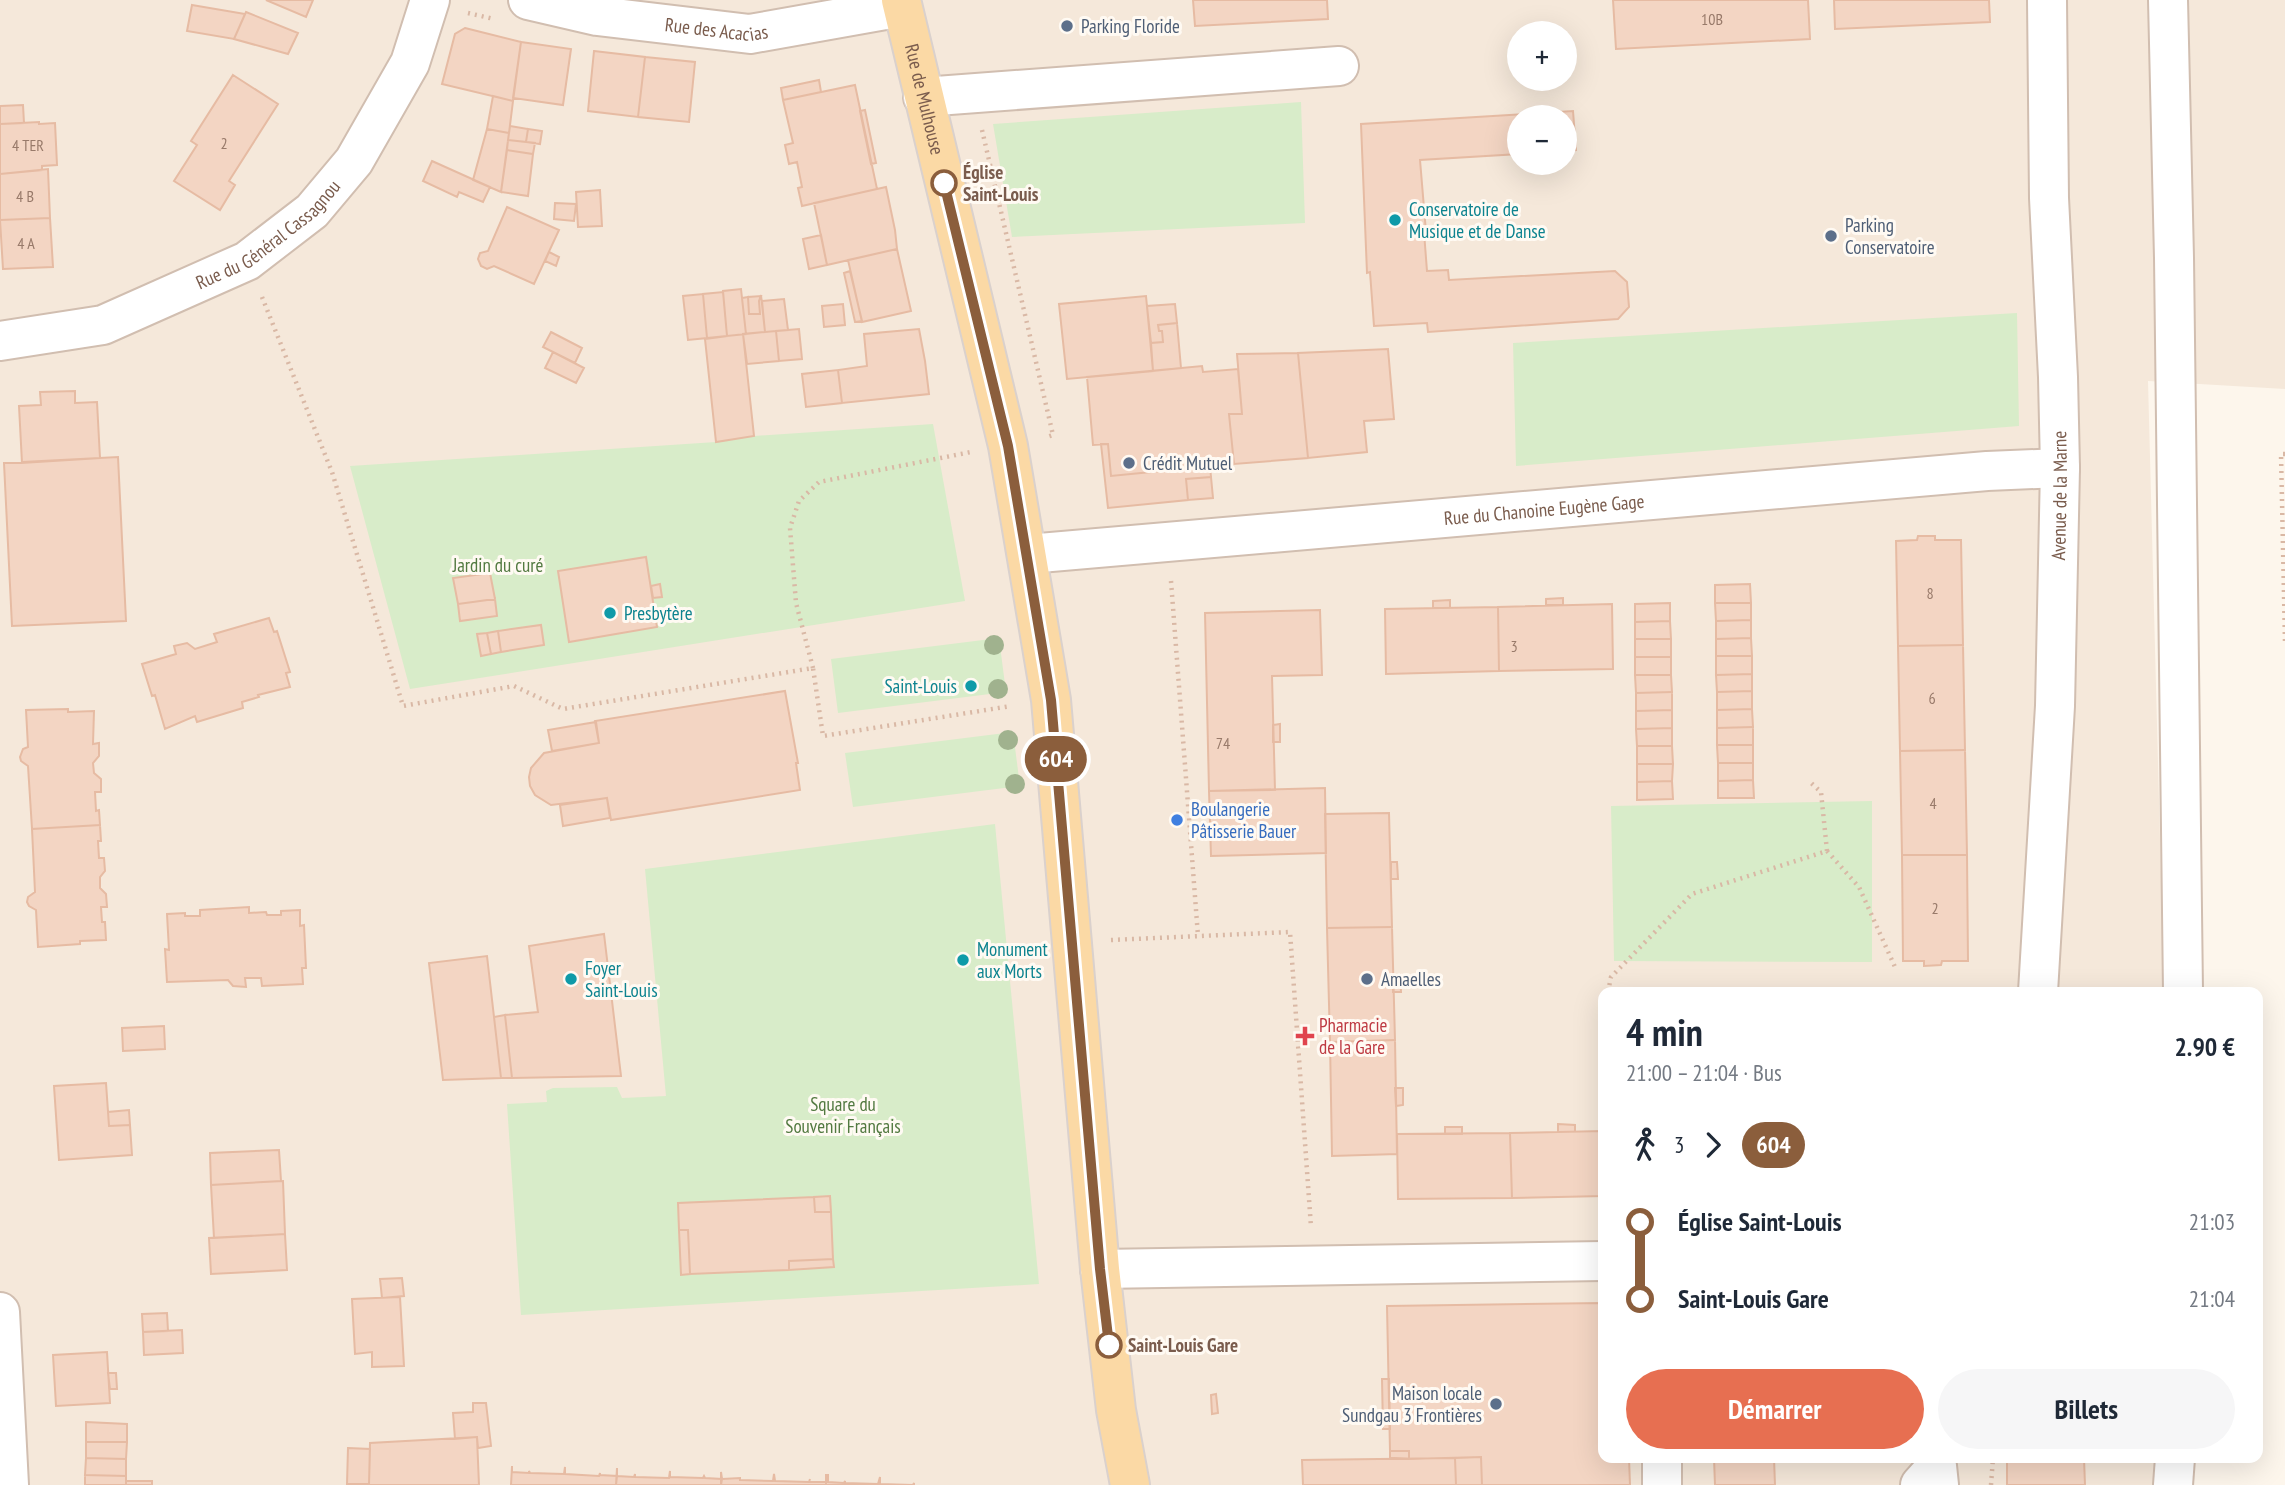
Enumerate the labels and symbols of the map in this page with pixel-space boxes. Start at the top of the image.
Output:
house number: 10B [1701,9,1723,29]
street label: Rue des Acacias [664,12,770,46]
place label: Parking Floride [1081,14,1180,38]
marker: Parking Floride [1059,18,1075,34]
street label: Rue de Mulhouse [900,41,950,157]
house number: 2 [220,133,228,153]
house number: 4 TER [12,135,44,155]
place label: Église Saint-Louis [963,160,1039,206]
marker: Église Saint-Louis [931,170,957,196]
street label: Rue du Général Cassagnou [192,175,345,294]
house number: 4 B [16,186,34,206]
place label: Conservatoire de Musique et de Danse [1409,197,1546,243]
marker: Conservatoire de Musique et de Danse [1387,212,1403,228]
place label: Parking Conservatoire [1845,213,1935,259]
marker: Parking Conservatoire [1823,228,1839,244]
house number: 4 A [17,233,35,253]
street label: Avenue de la Marne [2046,430,2072,561]
place label: Crédit Mutuel [1143,451,1233,475]
marker: Crédit Mutuel [1121,455,1137,471]
street label: Rue du Chanoine Eugène Gage [1443,489,1645,530]
park label: Jardin du curé [452,553,543,577]
house number: 8 [1926,583,1934,603]
place label: Presbytère [624,601,693,625]
marker: Presbytère [602,605,618,621]
house number: 3 [1510,636,1518,656]
place label: Saint-Louis [884,674,957,698]
marker: Saint-Louis [963,678,979,694]
house number: 6 [1928,688,1936,708]
house number: 74 [1216,733,1230,753]
line badge: 604 [1016,736,1096,782]
house number: 4 [1929,793,1937,813]
place label: Boulangerie Pâtisserie Bauer [1191,797,1297,843]
marker: Boulangerie Pâtisserie Bauer [1169,812,1185,828]
house number: 2 [1931,898,1939,918]
place label: Monument aux Morts [977,937,1048,983]
marker: Monument aux Morts [955,952,971,968]
place label: Foyer Saint-Louis [585,956,658,1002]
place label: Amaelles [1381,967,1441,991]
marker: Foyer Saint-Louis [563,971,579,987]
marker: Amaelles [1359,971,1375,987]
place label: Pharmacie de la Gare [1319,1013,1388,1059]
marker: Pharmacie de la Gare [1297,1028,1313,1044]
park label: Square du Souvenir Français [785,1092,901,1138]
marker: Saint-Louis Gare [1096,1332,1122,1358]
place label: Saint-Louis Gare [1128,1333,1238,1357]
place label: Maison locale Sundgau 3 Frontières [1342,1381,1482,1427]
marker: Maison locale Sundgau 3 Frontières [1488,1396,1504,1412]

